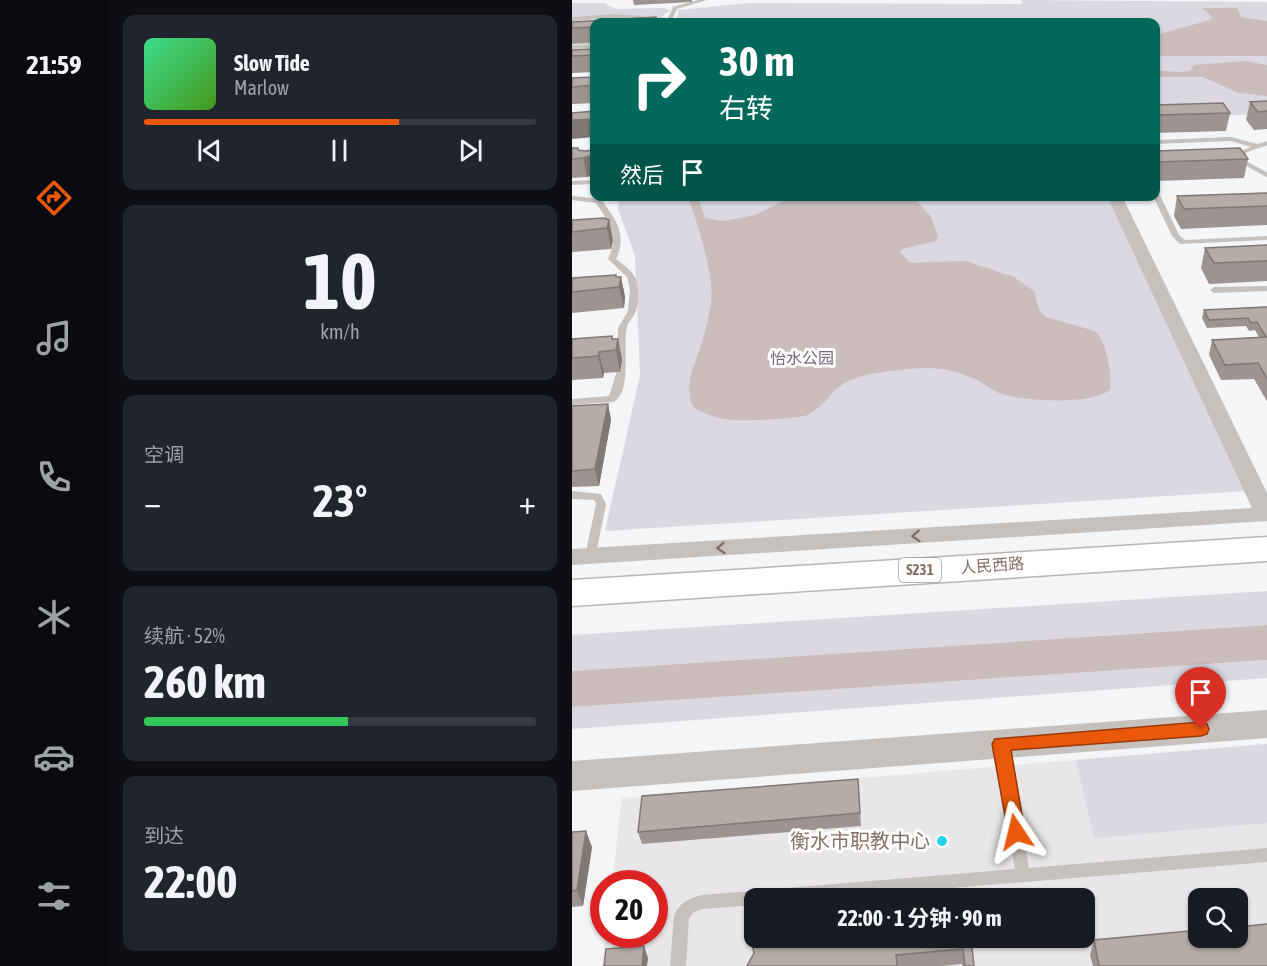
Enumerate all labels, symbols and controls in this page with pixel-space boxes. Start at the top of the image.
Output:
text: 30 m [719,37,794,85]
icon: right [620,42,698,120]
text: 21:59 [26,49,82,80]
text: Slow Tide [234,50,310,76]
text: Marlow [234,76,289,99]
text: 右转 [719,93,773,124]
icon: previous [193,134,226,167]
icon: pause [323,134,356,167]
icon: next [454,134,487,167]
icon: arrive [676,156,709,189]
text: 然后 [620,162,664,188]
icon: directions [33,177,75,219]
text: 10 [303,236,377,326]
icon: music [33,317,75,359]
text: km/h [320,320,360,343]
park label: 怡水公园 [770,349,834,367]
text: 空调 [144,443,184,466]
icon: phone [33,456,75,498]
text: 23° [313,475,367,527]
text: − [144,483,161,521]
text: + [519,483,536,521]
one-way arrow [911,529,920,542]
one-way arrow [717,541,726,554]
street label: 人民西路 [959,554,1025,576]
road number: S231 [899,558,941,582]
icon: climate [33,596,75,638]
text: 续航 · 52% [144,624,225,647]
text: 260 km [144,656,266,708]
pin [1175,667,1226,729]
icon: arrive [1184,676,1217,709]
icon: car [33,736,75,778]
position arrow [984,800,1048,864]
text: 到达 [144,824,184,847]
place label: 衡水市职教中心 [790,829,930,852]
marker: 衡水市职教中心 [935,834,949,848]
text: 22:00 [144,856,238,908]
speed limit sign: 20 [590,870,668,948]
icon: filters [33,875,75,917]
map controls [1188,888,1248,948]
button: search [1188,888,1248,948]
text: 22:00 · 1 分钟 · 90 m [837,905,1002,931]

